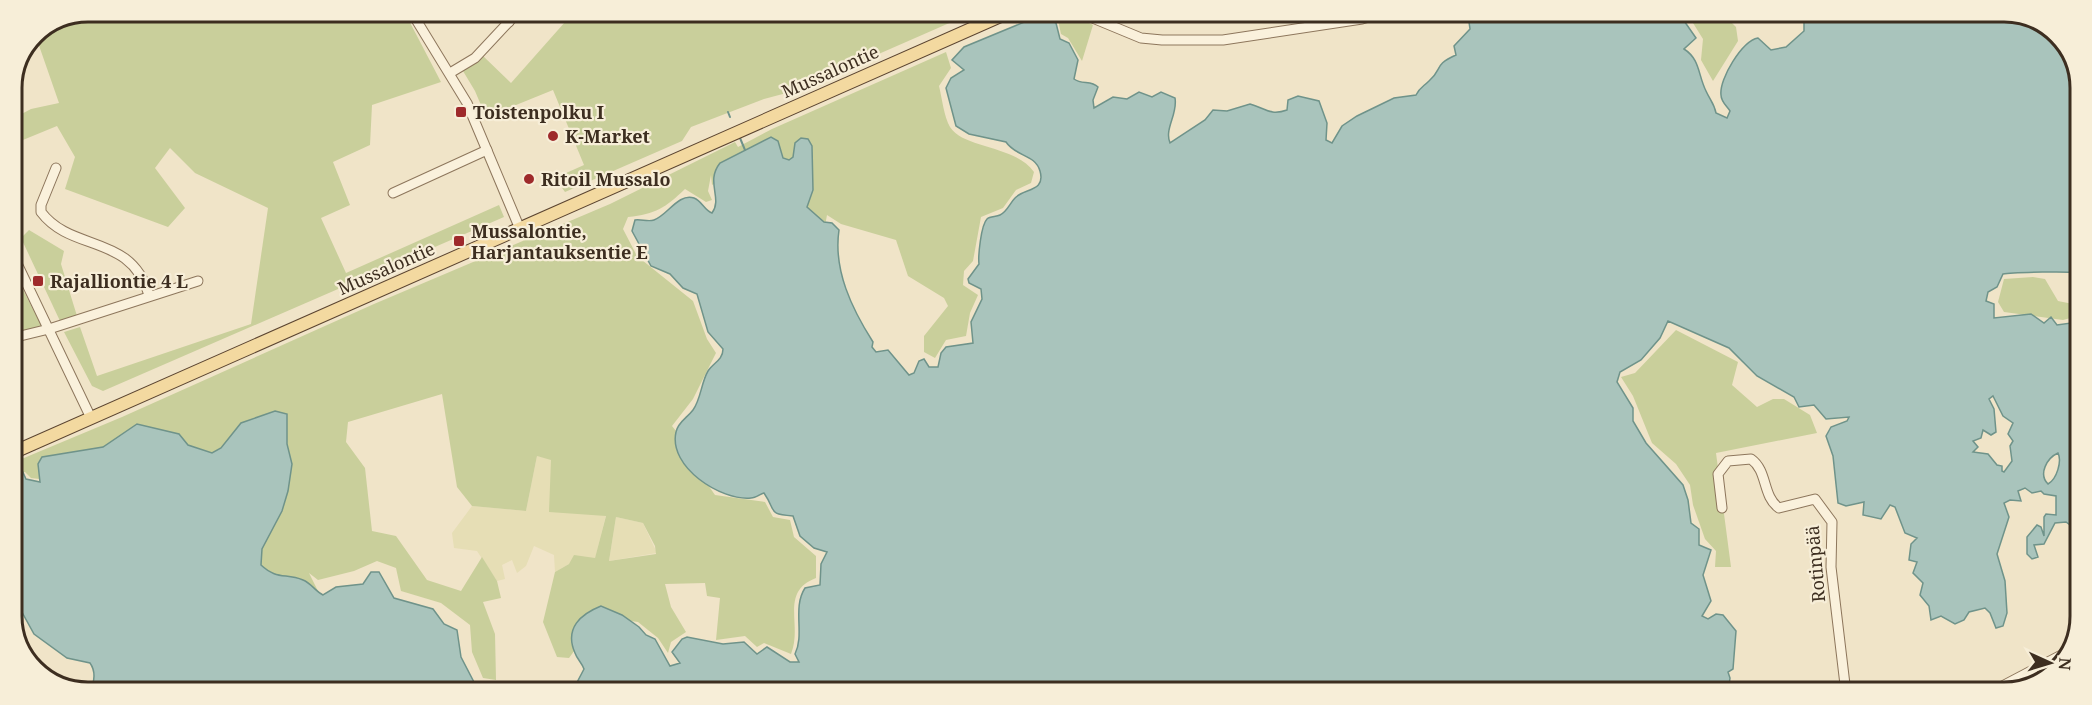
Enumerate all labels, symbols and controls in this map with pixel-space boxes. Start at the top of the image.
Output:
street label: Mussalontie [778,39,882,103]
place label: Toistenpolku I [473,100,604,124]
marker: Toistenpolku I [454,105,468,119]
place label: K-Market [565,124,650,148]
marker: K-Market [546,129,560,143]
place label: Ritoil Mussalo [541,167,671,191]
marker: Ritoil Mussalo [522,172,536,186]
place label: Mussalontie, Harjantauksentie E [471,219,648,264]
marker: Mussalontie, Harjantauksentie E [452,234,466,248]
street label: Mussalontie [334,236,438,300]
place label: Rajalliontie 4 L [50,269,188,293]
marker: Rajalliontie 4 L [31,274,45,288]
street label: Rotinpää [1800,524,1830,604]
north arrow [2020,633,2080,693]
text: N [2054,657,2076,671]

